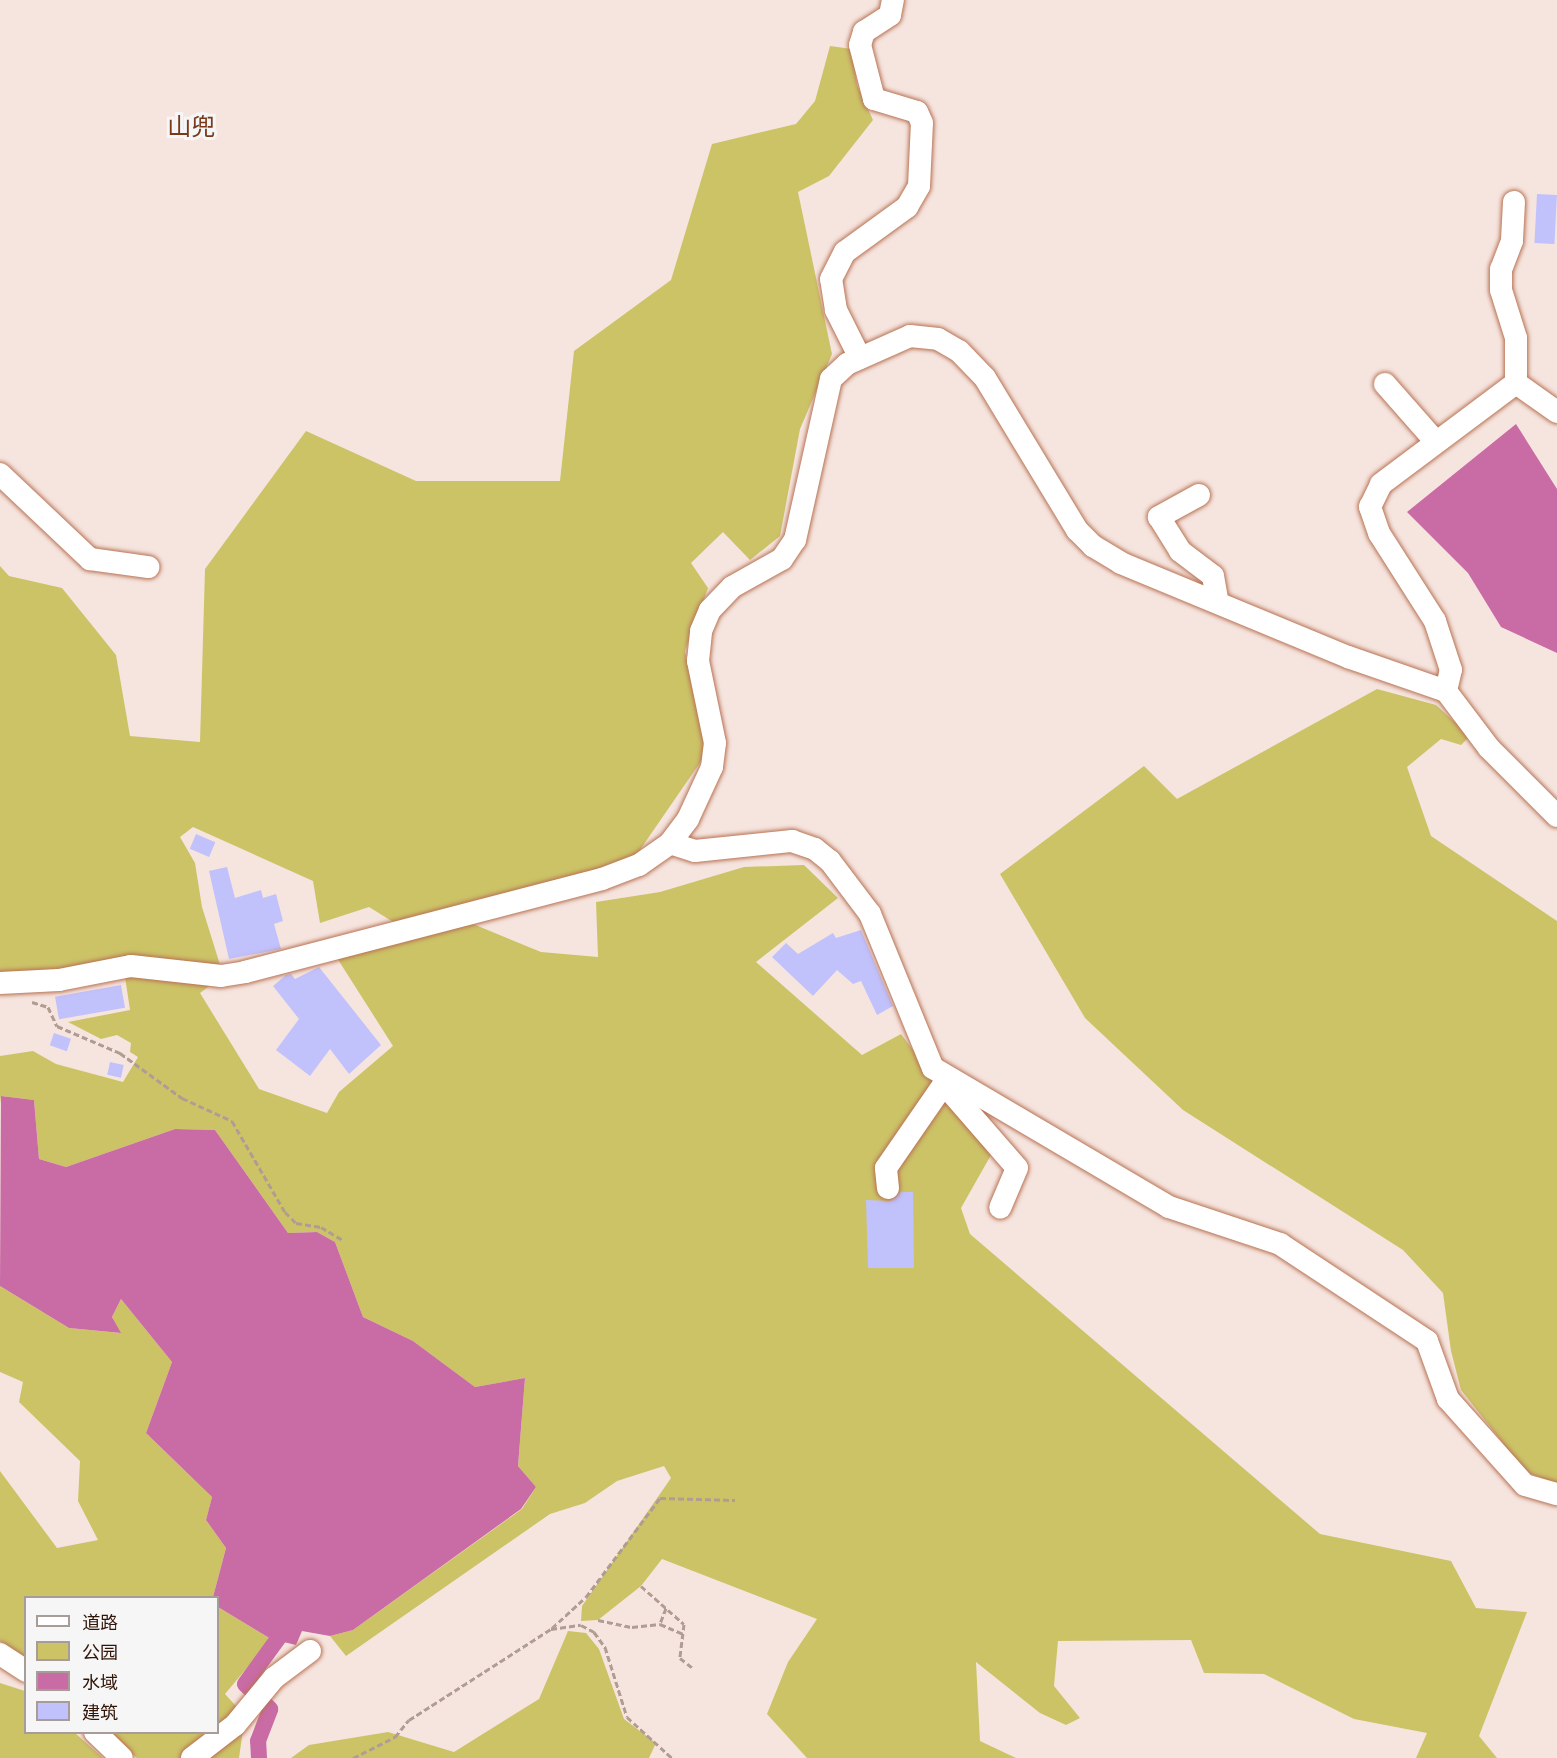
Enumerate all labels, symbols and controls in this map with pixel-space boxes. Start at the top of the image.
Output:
district label: 山兜 [167,114,215,142]
legend [24,1596,219,1734]
text: 道路 [82,1612,118,1633]
text: 公园 [82,1642,118,1663]
text: 水域 [82,1672,118,1693]
text: 建筑 [82,1702,118,1723]

